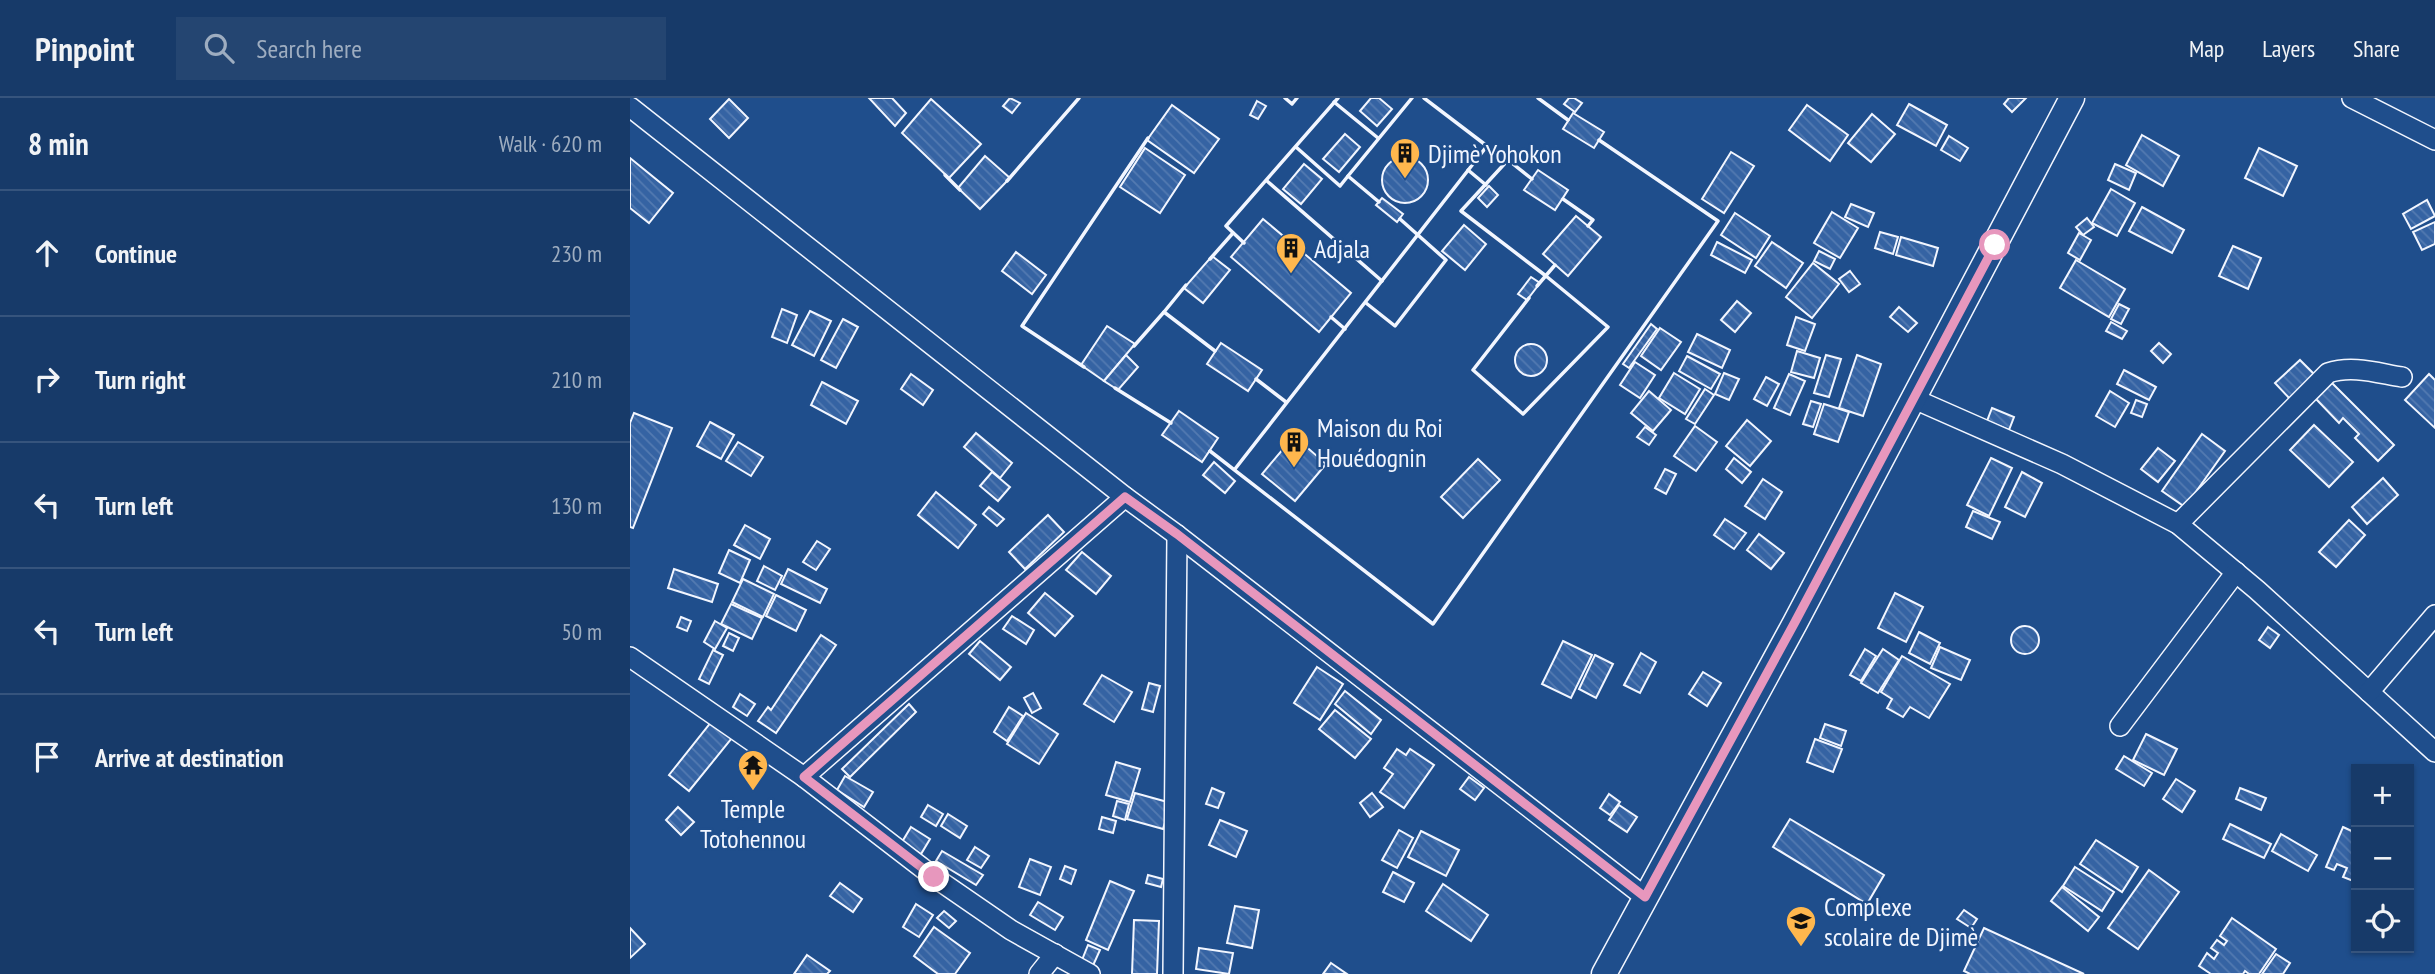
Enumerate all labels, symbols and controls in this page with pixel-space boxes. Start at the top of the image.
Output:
search box [176,17,666,80]
text: Pinpoint [35,27,134,70]
icon: search [200,29,238,67]
text: Search here [256,32,362,65]
text: Map [2189,33,2224,64]
text: Layers [2262,33,2315,64]
text: Share [2353,33,2400,64]
text: 8 min [28,124,89,163]
text: Walk · 620 m [499,129,602,158]
building icon: Djimè Yohokon [1388,136,1422,180]
place label: Djimè Yohokon [1428,137,1562,170]
route start [1979,229,2010,260]
building icon: Adjala [1274,231,1308,275]
place label: Adjala [1314,232,1370,265]
icon: ahead [28,234,66,272]
text: Continue [95,237,177,270]
text: 230 m [551,239,602,268]
icon: right [28,360,66,398]
text: Turn right [95,363,186,396]
text: 210 m [551,365,602,394]
place label: Maison du Roi Houédognin [1317,411,1443,474]
building icon: Maison du Roi Houédognin [1277,425,1311,469]
icon: left [28,486,66,524]
text: Turn left [95,489,173,522]
text: 130 m [551,491,602,520]
icon: left [28,612,66,650]
text: Turn left [95,615,173,648]
text: 50 m [561,617,602,646]
icon: arrive [28,738,66,776]
text: Arrive at destination [95,741,284,774]
temple icon: Temple Totohennou [736,748,770,792]
map controls [2351,764,2414,953]
button: + [2351,764,2414,827]
place label: Temple Totohennou [700,792,806,855]
button: − [2351,827,2414,890]
route end [918,861,949,892]
place label: Complexe scolaire de Djimè [1824,890,1978,953]
button: locate [2351,890,2414,953]
school or university icon: Complexe scolaire de Djimè [1784,904,1818,948]

